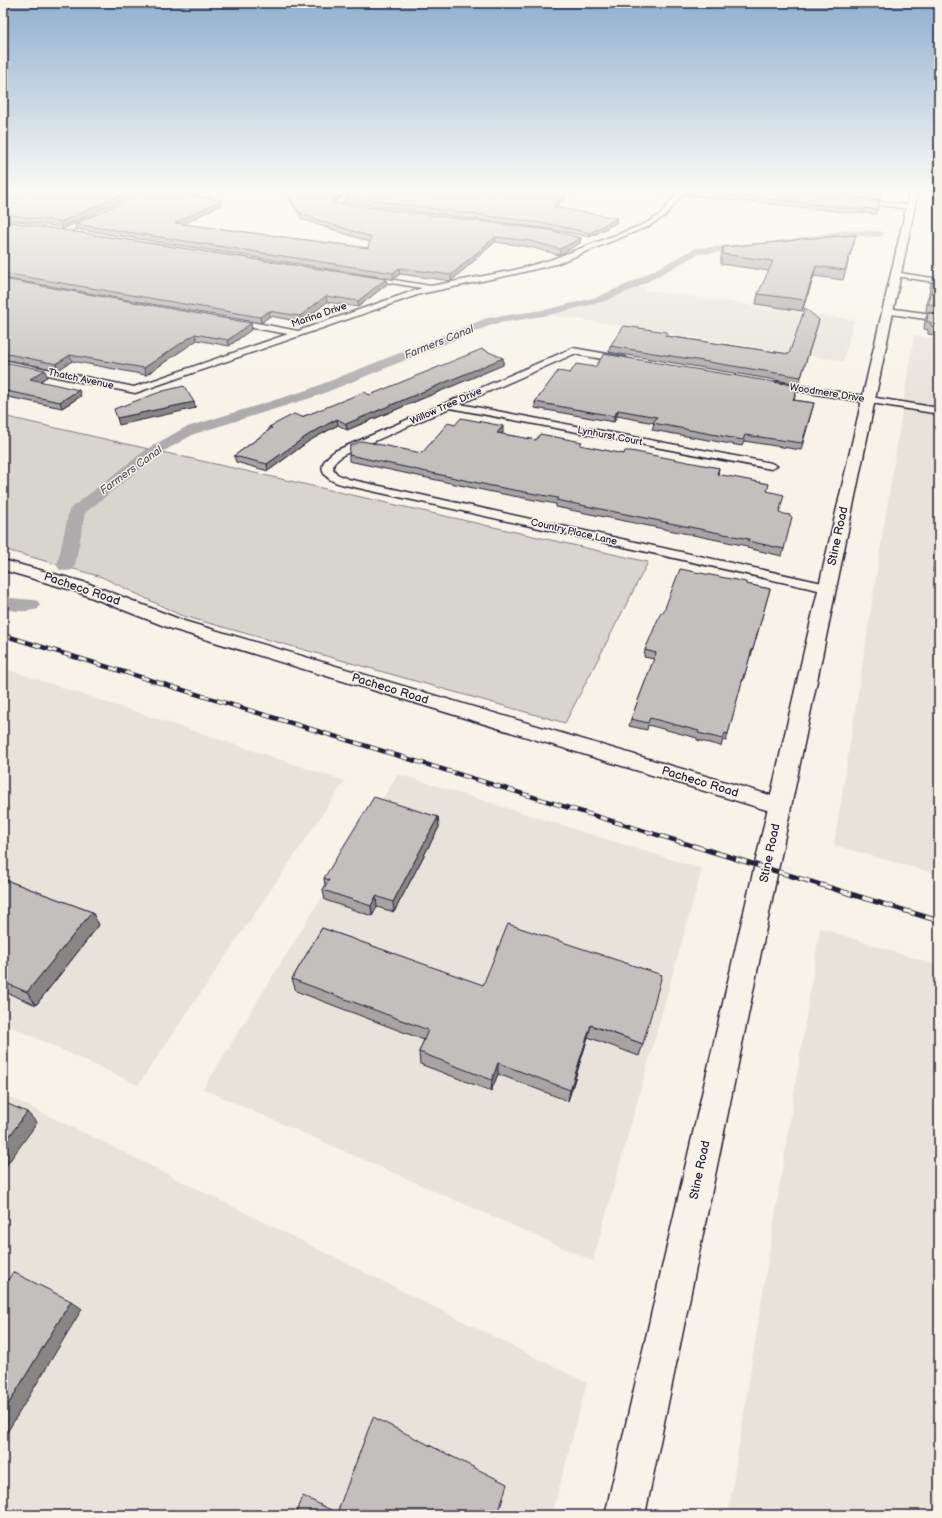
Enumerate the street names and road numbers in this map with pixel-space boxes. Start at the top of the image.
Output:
street label: Marina Drive [290,300,348,330]
street label: Thatch Avenue [47,366,115,392]
street label: Woodmere Drive [789,381,865,405]
street label: Willow Tree Drive [408,385,484,427]
street label: Lynhurst Court [576,424,644,448]
street label: Stine Road [824,505,852,567]
street label: Country Place Lane [530,516,618,548]
street label: Pacheco Road [42,569,122,609]
street label: Pacheco Road [350,670,430,708]
street label: Pacheco Road [660,763,740,801]
street label: Stine Road [756,822,784,884]
street label: Stine Road [686,1139,714,1201]

